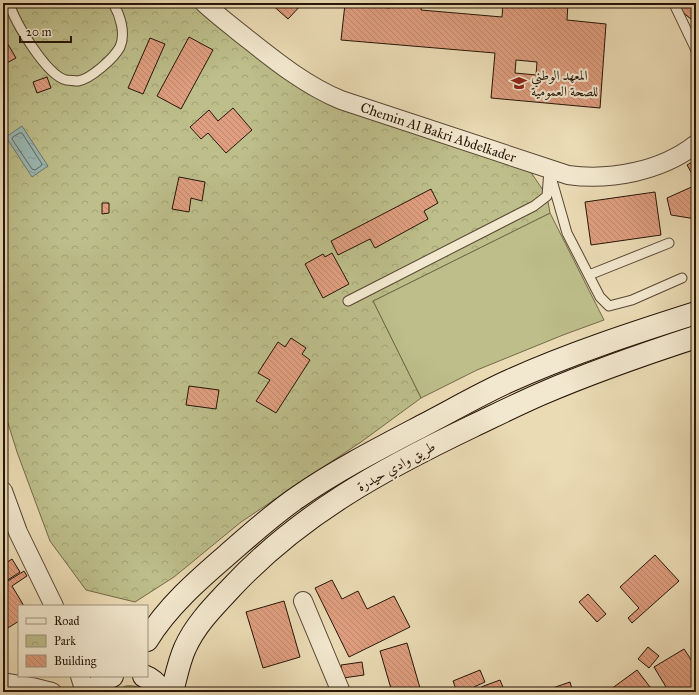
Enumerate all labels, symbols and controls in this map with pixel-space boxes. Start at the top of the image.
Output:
scale bar [20,18,71,44]
text: 20 m [26,25,52,39]
place label: المعهد الوطني للصحة العمومية [531,67,598,100]
school or university icon: المعهد الوطني للصحة العمومية [510,74,528,92]
street label: Chemin Al Bakri Abdelkader [358,99,519,166]
street label: طريق وادي حيدرة [354,438,440,498]
legend [18,605,148,677]
text: Road [54,614,80,628]
text: Park [54,634,76,648]
text: Building [54,654,97,669]

